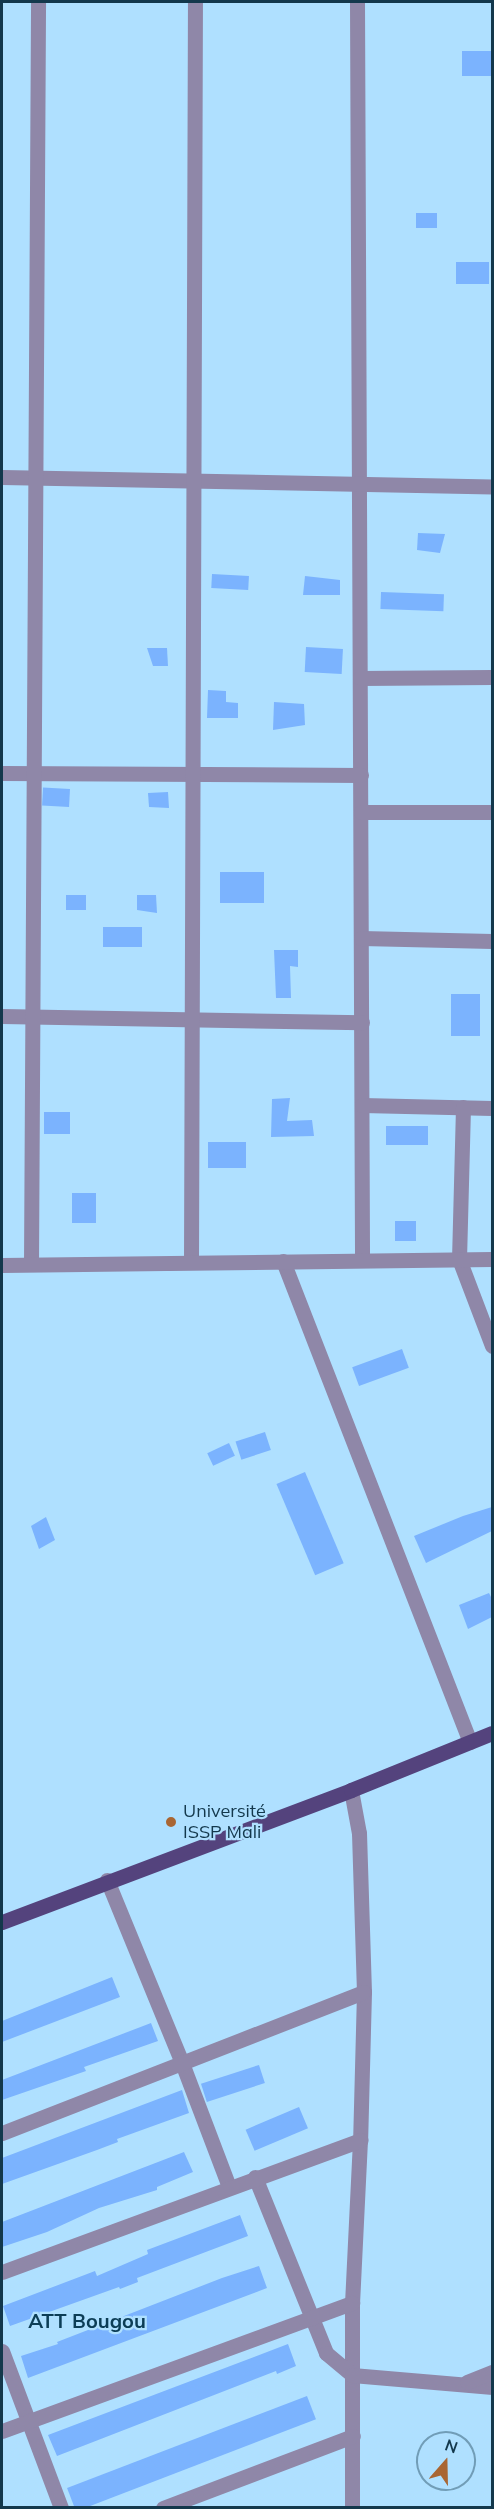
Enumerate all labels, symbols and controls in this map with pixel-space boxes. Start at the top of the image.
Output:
place label: Université ISSP Mali [183,1801,266,1844]
marker: Université ISSP Mali [164,1815,178,1829]
district label: ATT Bougou [28,2308,146,2332]
north arrow [416,2431,476,2491]
text: N [442,2434,461,2457]

